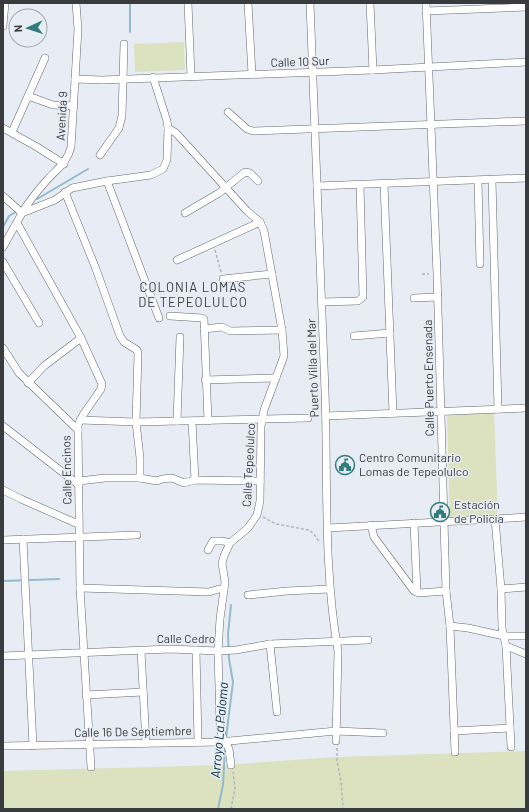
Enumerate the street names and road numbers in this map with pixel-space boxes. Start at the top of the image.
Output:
street label: Calle 10 Sur [270,53,330,69]
street label: Avenida 9 [53,91,69,141]
street label: Puerto Villa del Mar [303,318,321,418]
street label: Calle Puerto Ensenada [420,320,436,436]
street label: Calle Tepeolulco [239,423,257,507]
street label: Calle Encinos [58,435,74,505]
street label: Calle Cedro [157,631,215,645]
street label: Calle 16 De Septiembre [74,723,192,739]

